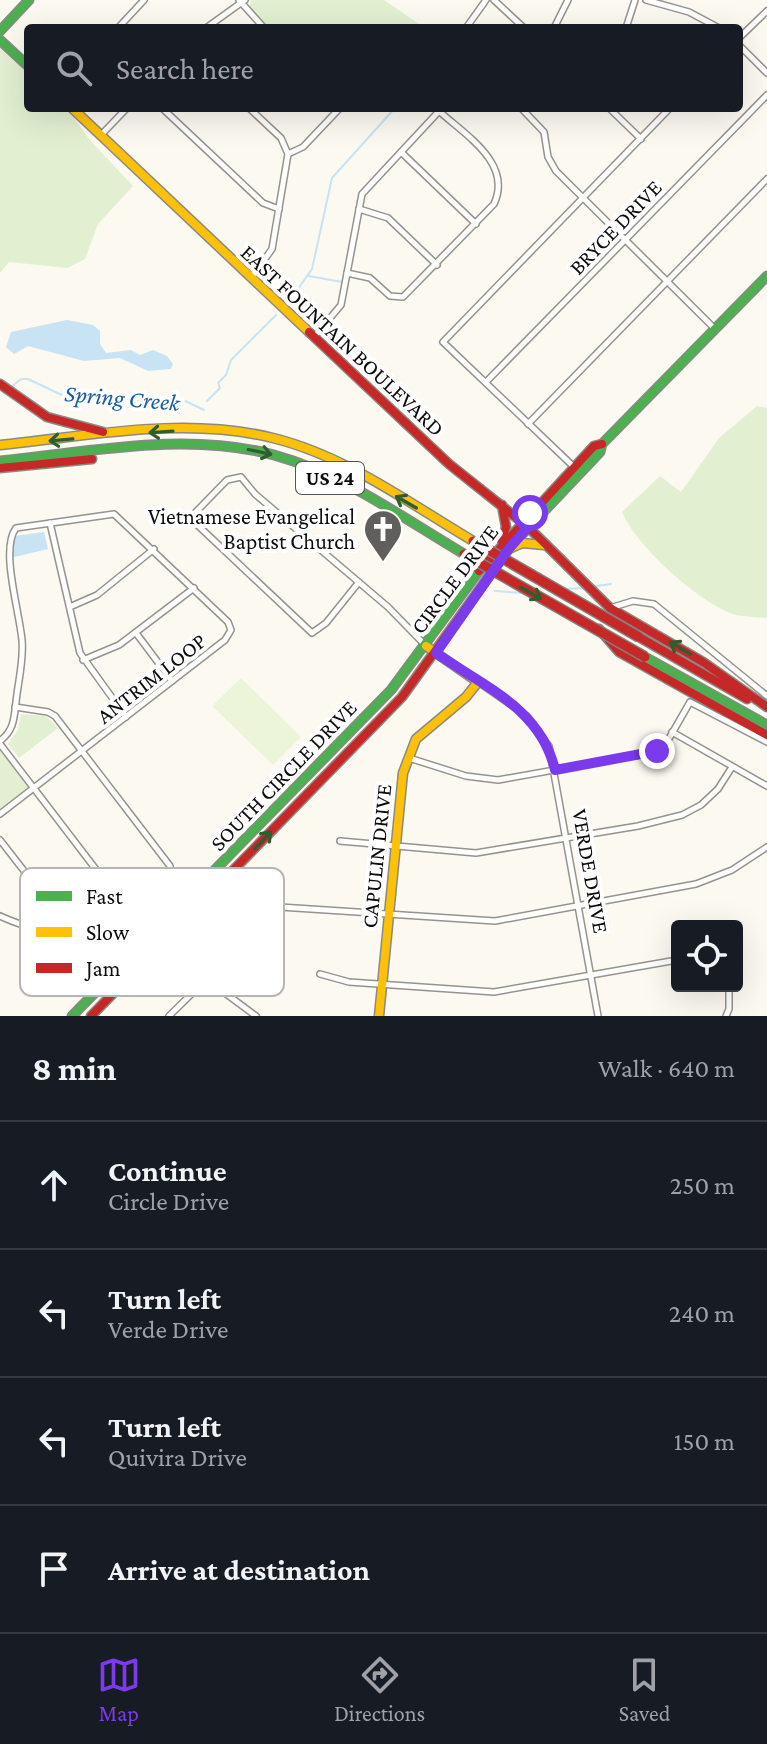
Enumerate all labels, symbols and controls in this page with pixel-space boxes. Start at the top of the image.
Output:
search box [24,24,743,112]
icon: search [52,46,96,90]
text: Search here [116,52,254,85]
street label: BRYCE DRIVE [564,175,667,280]
street label: EAST FOUNTAIN BOULEVARD [236,240,449,441]
water label: Spring Creek [63,379,182,416]
one-way arrow [148,425,175,440]
one-way arrow [48,433,75,448]
one-way arrow [246,445,272,460]
road number: US 24 [296,462,364,494]
one-way arrow [394,494,418,510]
route start [512,495,548,531]
place label: Vietnamese Evangelical Baptist Church [148,504,355,554]
church icon: Vietnamese Evangelical Baptist Church [362,508,404,563]
street label: CIRCLE DRIVE [405,520,503,639]
one-way arrow [519,585,542,601]
street label: ANTRIM LOOP [92,628,211,729]
one-way arrow [669,639,692,655]
street label: SOUTH CIRCLE DRIVE [205,695,362,856]
route end [639,733,675,769]
street label: CAPULIN DRIVE [356,783,397,929]
street label: VERDE DRIVE [567,807,614,935]
one-way arrow [253,831,272,850]
legend [20,868,284,996]
text: Fast [86,884,123,909]
text: Slow [86,920,130,945]
map controls [671,920,743,992]
button: locate [671,920,743,992]
text: Jam [84,956,121,981]
text: 8 min [32,1050,117,1087]
text: Walk · 640 m [598,1054,735,1083]
text: Continue [108,1154,227,1187]
icon: ahead [32,1163,76,1207]
text: 250 m [670,1171,735,1200]
text: Circle Drive [108,1187,229,1216]
text: Turn left [108,1282,221,1315]
icon: left [32,1291,76,1335]
text: 240 m [669,1299,735,1328]
text: Verde Drive [108,1315,228,1344]
text: Turn left [108,1410,221,1443]
icon: left [32,1419,76,1463]
text: 150 m [674,1427,735,1456]
text: Quivira Drive [108,1443,247,1472]
icon: arrive [32,1547,76,1591]
text: Arrive at destination [108,1553,370,1586]
tab: Map [97,1653,141,1726]
tab: Directions [334,1653,425,1726]
tab: Saved [619,1653,670,1726]

